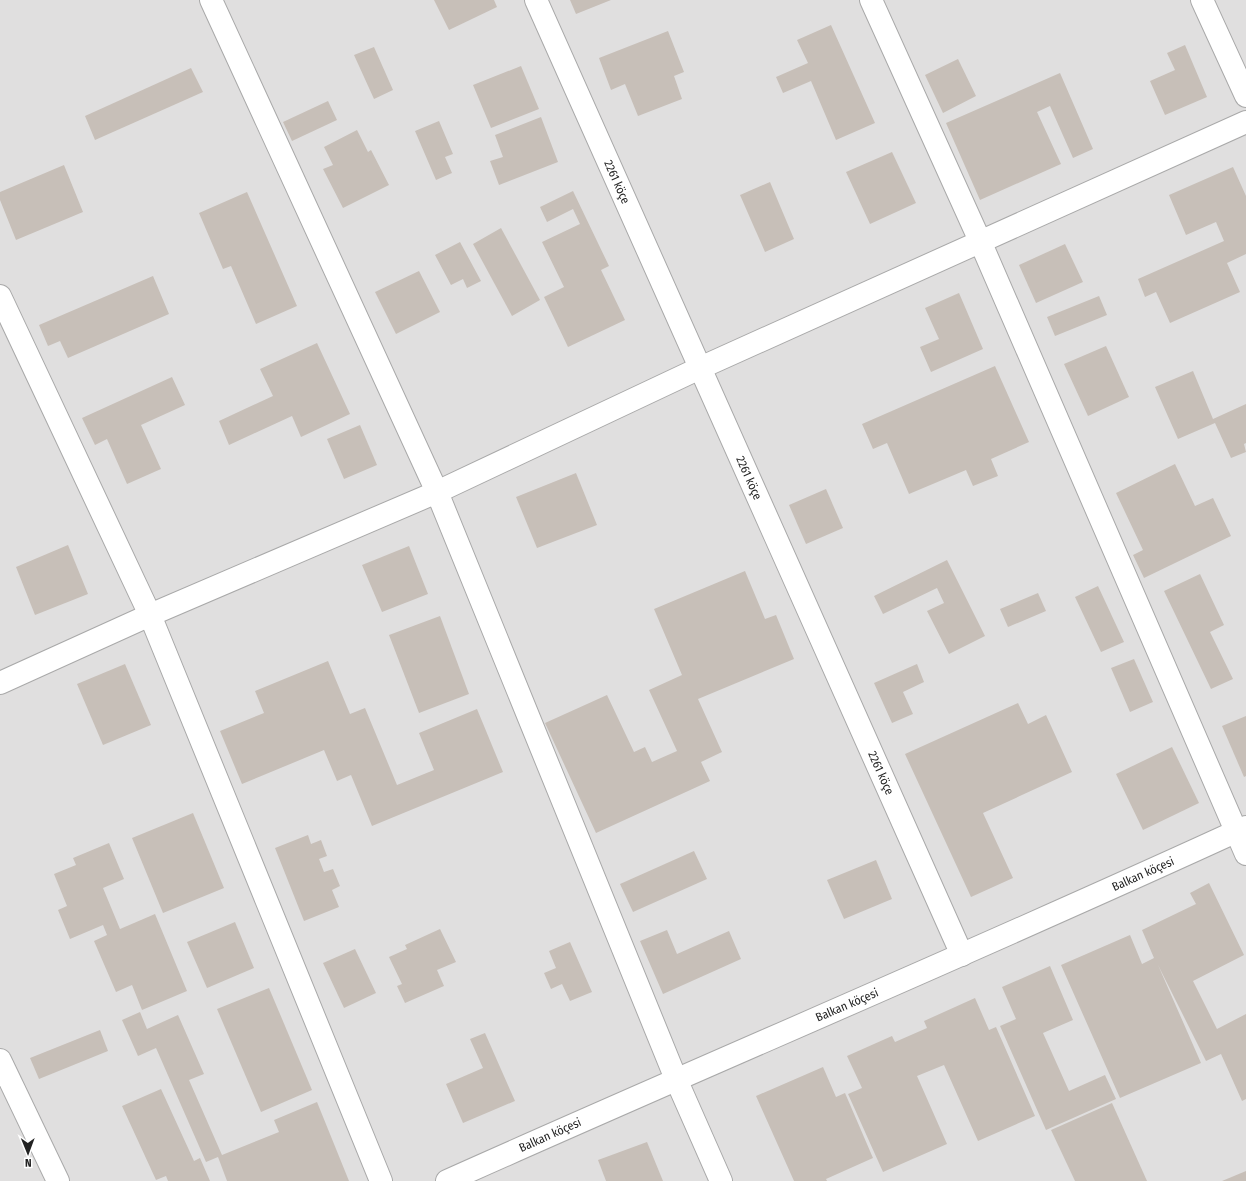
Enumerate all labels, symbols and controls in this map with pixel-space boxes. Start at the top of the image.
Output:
street label: 2261 köçe [601,158,633,206]
street label: 2261 köçe [733,454,765,502]
street label: 2261 köçe [865,749,897,797]
street label: Balkan köçesi [1110,854,1176,894]
street label: Balkan köçesi [814,986,880,1024]
street label: Balkan köçesi [517,1115,583,1155]
north arrow [8,1133,48,1173]
text: N [25,1156,32,1169]

